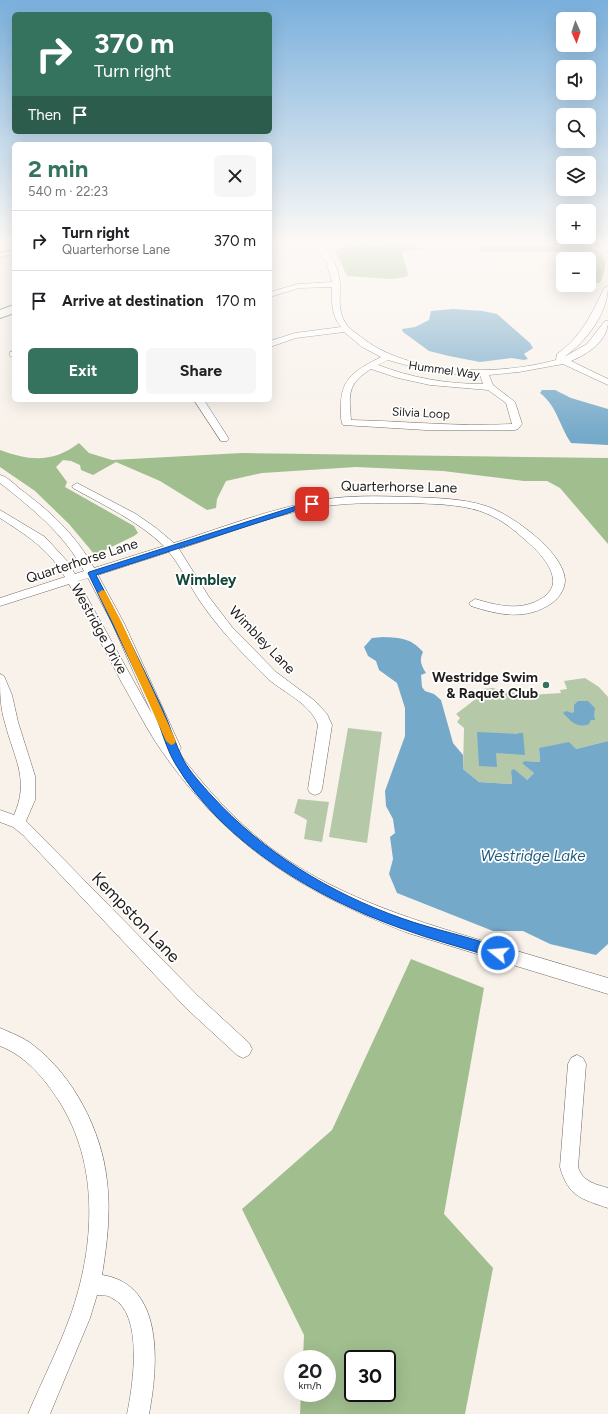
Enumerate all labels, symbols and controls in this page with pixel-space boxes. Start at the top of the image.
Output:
north arrow [556,12,596,52]
map controls [556,12,596,292]
text: 370 m [94,26,174,60]
icon: right [28,28,80,80]
text: Turn right [94,60,171,82]
button: sound [556,60,596,100]
icon: arrive [69,104,91,126]
text: Then [28,106,61,124]
button: search [556,108,596,148]
text: 2 min [28,154,88,183]
button: close [214,155,256,197]
button: layers [556,156,596,196]
text: 540 m · 22:23 [28,184,108,199]
button: + [556,204,596,244]
text: Turn right [62,224,130,242]
icon: right [28,230,50,252]
text: 370 m [214,232,256,250]
text: Quarterhorse Lane [62,242,170,257]
button: − [556,252,596,292]
icon: arrive [28,290,50,312]
text: Arrive at destination [62,292,203,310]
text: 170 m [216,292,256,310]
button: Exit [28,348,138,394]
button: Share [146,348,256,394]
street label: Hummel Way [408,358,481,382]
street label: Silvia Loop [392,404,450,422]
street label: Quarterhorse Lane [341,477,458,497]
pin [295,487,329,521]
icon: arrive [301,493,323,515]
street label: Quarterhorse Lane [24,535,140,587]
district label: Wimbley [175,571,237,589]
street label: Westridge Drive [67,581,131,677]
street label: Wimbley Lane [225,602,299,678]
place label: Westridge Swim & Raquet Club [432,669,538,702]
marker: Westridge Swim & Raquet Club [541,680,551,690]
water label: Westridge Lake [481,847,585,865]
street label: Kempston Lane [88,868,184,966]
position arrow [477,932,519,974]
speed limit sign: 30 [344,1350,396,1402]
text: 20 [298,1359,322,1383]
text: km/h [299,1379,321,1392]

